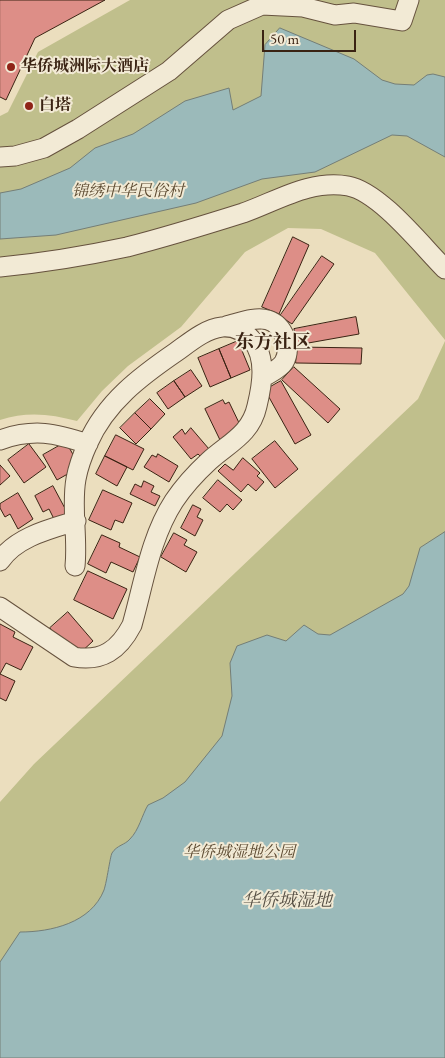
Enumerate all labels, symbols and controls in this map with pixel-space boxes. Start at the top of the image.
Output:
scale bar [265,20,359,52]
text: 50 m [270,29,299,48]
place label: 华侨城洲际大酒店 [21,57,149,77]
marker: 华侨城洲际大酒店 [5,61,17,73]
place label: 白塔 [39,96,71,116]
marker: 白塔 [23,100,35,112]
park label: 锦绣中华民俗村 [72,182,184,202]
district label: 东方社区 [235,332,311,354]
park label: 华侨城湿地公园 [183,843,295,863]
water label: 华侨城湿地 [242,890,332,912]

